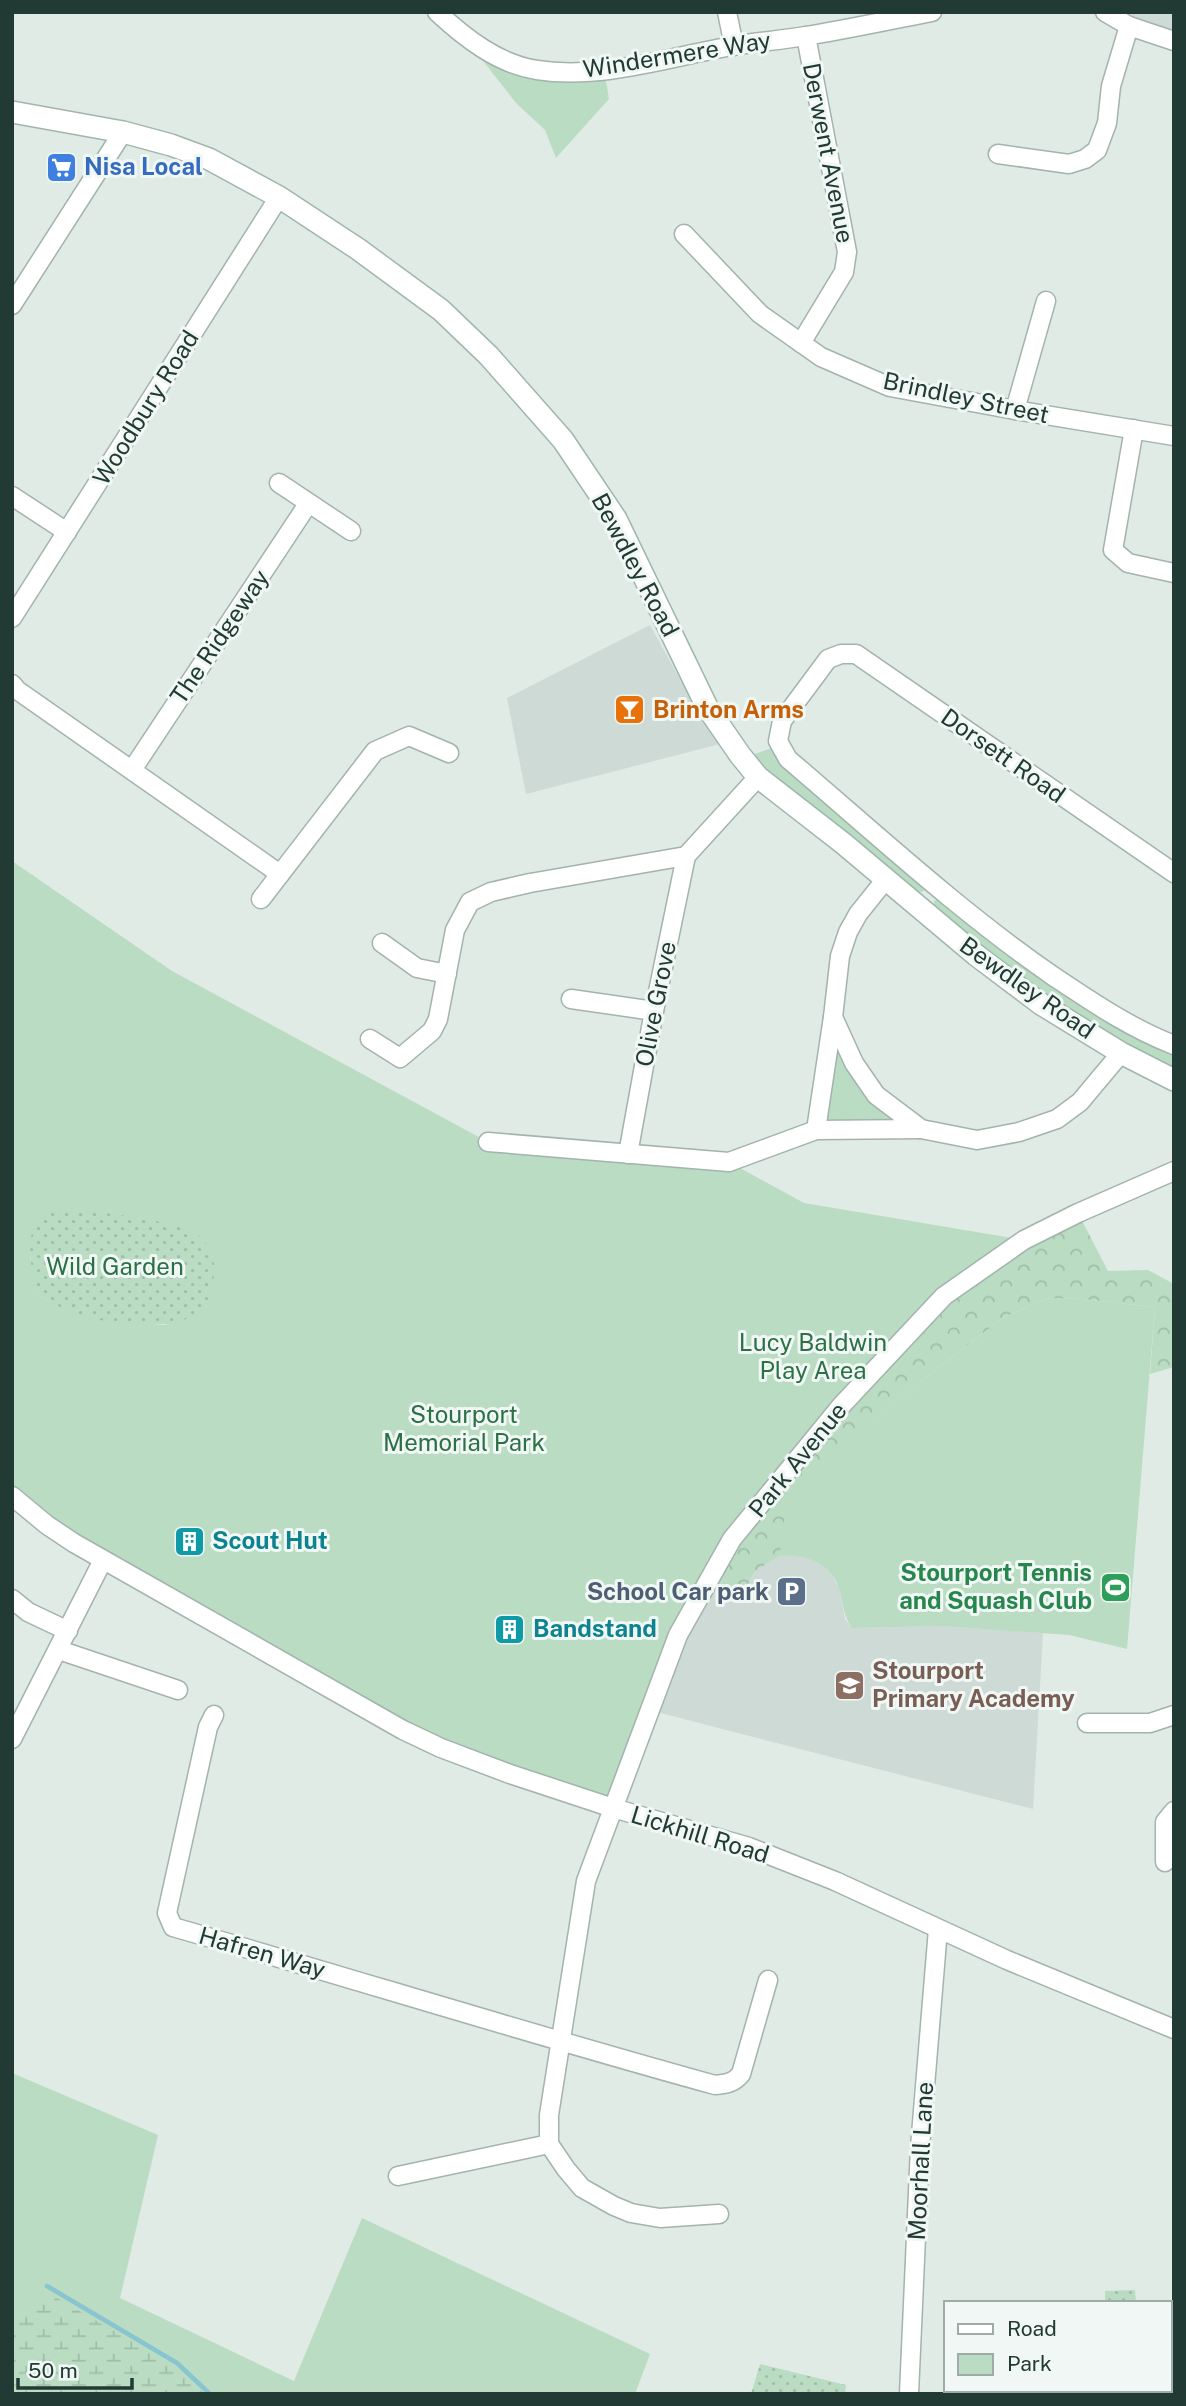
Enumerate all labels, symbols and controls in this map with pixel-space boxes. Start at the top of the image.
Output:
street label: Windermere Way [581,25,773,83]
street label: Derwent Avenue [798,60,860,245]
supermarket icon: Nisa Local [44,150,78,184]
place label: Nisa Local [84,152,203,180]
street label: Woodbury Road [86,325,204,490]
street label: Brindley Street [881,366,1052,428]
street label: Bewdley Road [586,488,685,641]
street label: The Ridgeway [164,564,274,709]
bar icon: Brinton Arms [613,693,647,727]
place label: Brinton Arms [653,695,804,723]
street label: Dorsett Road [936,702,1071,808]
street label: Bewdley Road [955,930,1100,1044]
street label: Olive Grove [629,939,681,1069]
park label: Wild Garden [46,1252,184,1280]
park label: Lucy Baldwin Play Area [739,1328,887,1384]
street label: Park Avenue [742,1396,852,1522]
park label: Stourport Memorial Park [383,1400,545,1456]
building icon: Scout Hut [172,1524,206,1558]
place label: Scout Hut [212,1526,328,1554]
place label: Stourport Tennis and Squash Club [899,1558,1092,1614]
sports icon: Stourport Tennis and Squash Club [1098,1570,1132,1604]
parking icon: School Car park [775,1575,809,1609]
place label: School Car park [587,1577,769,1605]
building icon: Bandstand [493,1612,527,1646]
place label: Bandstand [533,1614,657,1642]
place label: Stourport Primary Academy [872,1656,1075,1712]
school or university icon: Stourport Primary Academy [832,1668,866,1702]
street label: Lickhill Road [628,1800,773,1868]
street label: Hafren Way [196,1921,329,1983]
street label: Moorhall Lane [902,2081,938,2241]
legend [944,2301,1172,2392]
text: Road [1007,2316,1057,2341]
scale bar [18,2346,131,2390]
text: Park [1007,2351,1052,2376]
text: 50 m [28,2358,78,2383]

